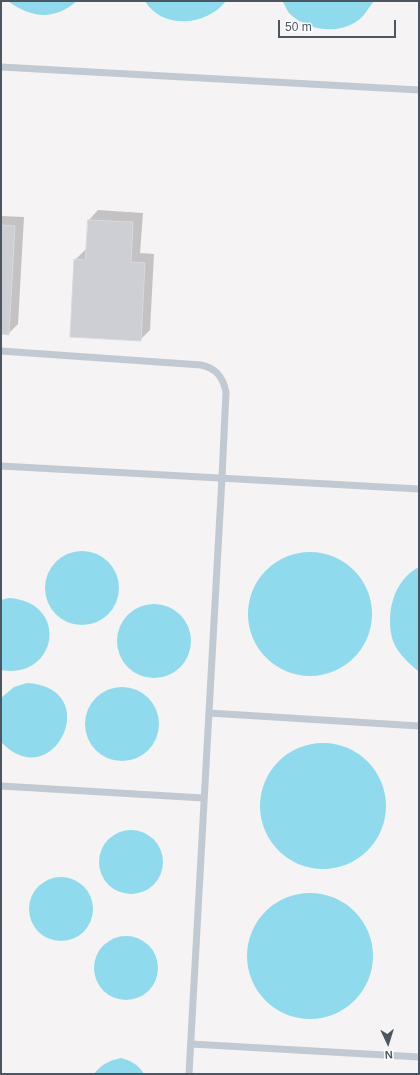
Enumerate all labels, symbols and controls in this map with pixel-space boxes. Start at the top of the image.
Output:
scale bar [280,12,398,38]
text: 50 m [285,20,312,34]
north arrow [368,1023,408,1063]
text: N [384,1049,393,1061]

